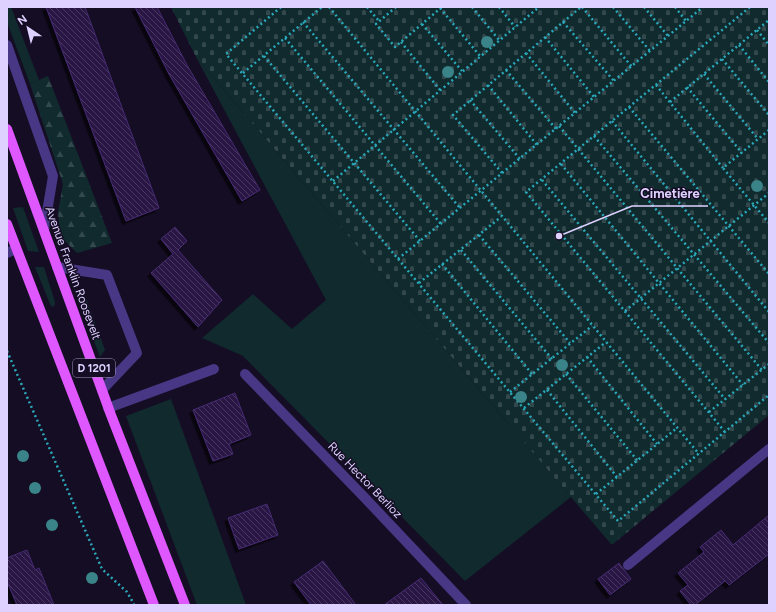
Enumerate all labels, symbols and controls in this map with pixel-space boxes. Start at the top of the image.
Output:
north arrow [8,8,48,48]
text: N [15,12,30,28]
callout: Cimetière [632,181,708,206]
text: Cimetière [640,186,700,201]
street label: Avenue Franklin Roosevelt [42,204,104,342]
road number: D 1201 [73,359,115,377]
street label: Rue Hector Berlioz [325,439,405,521]

